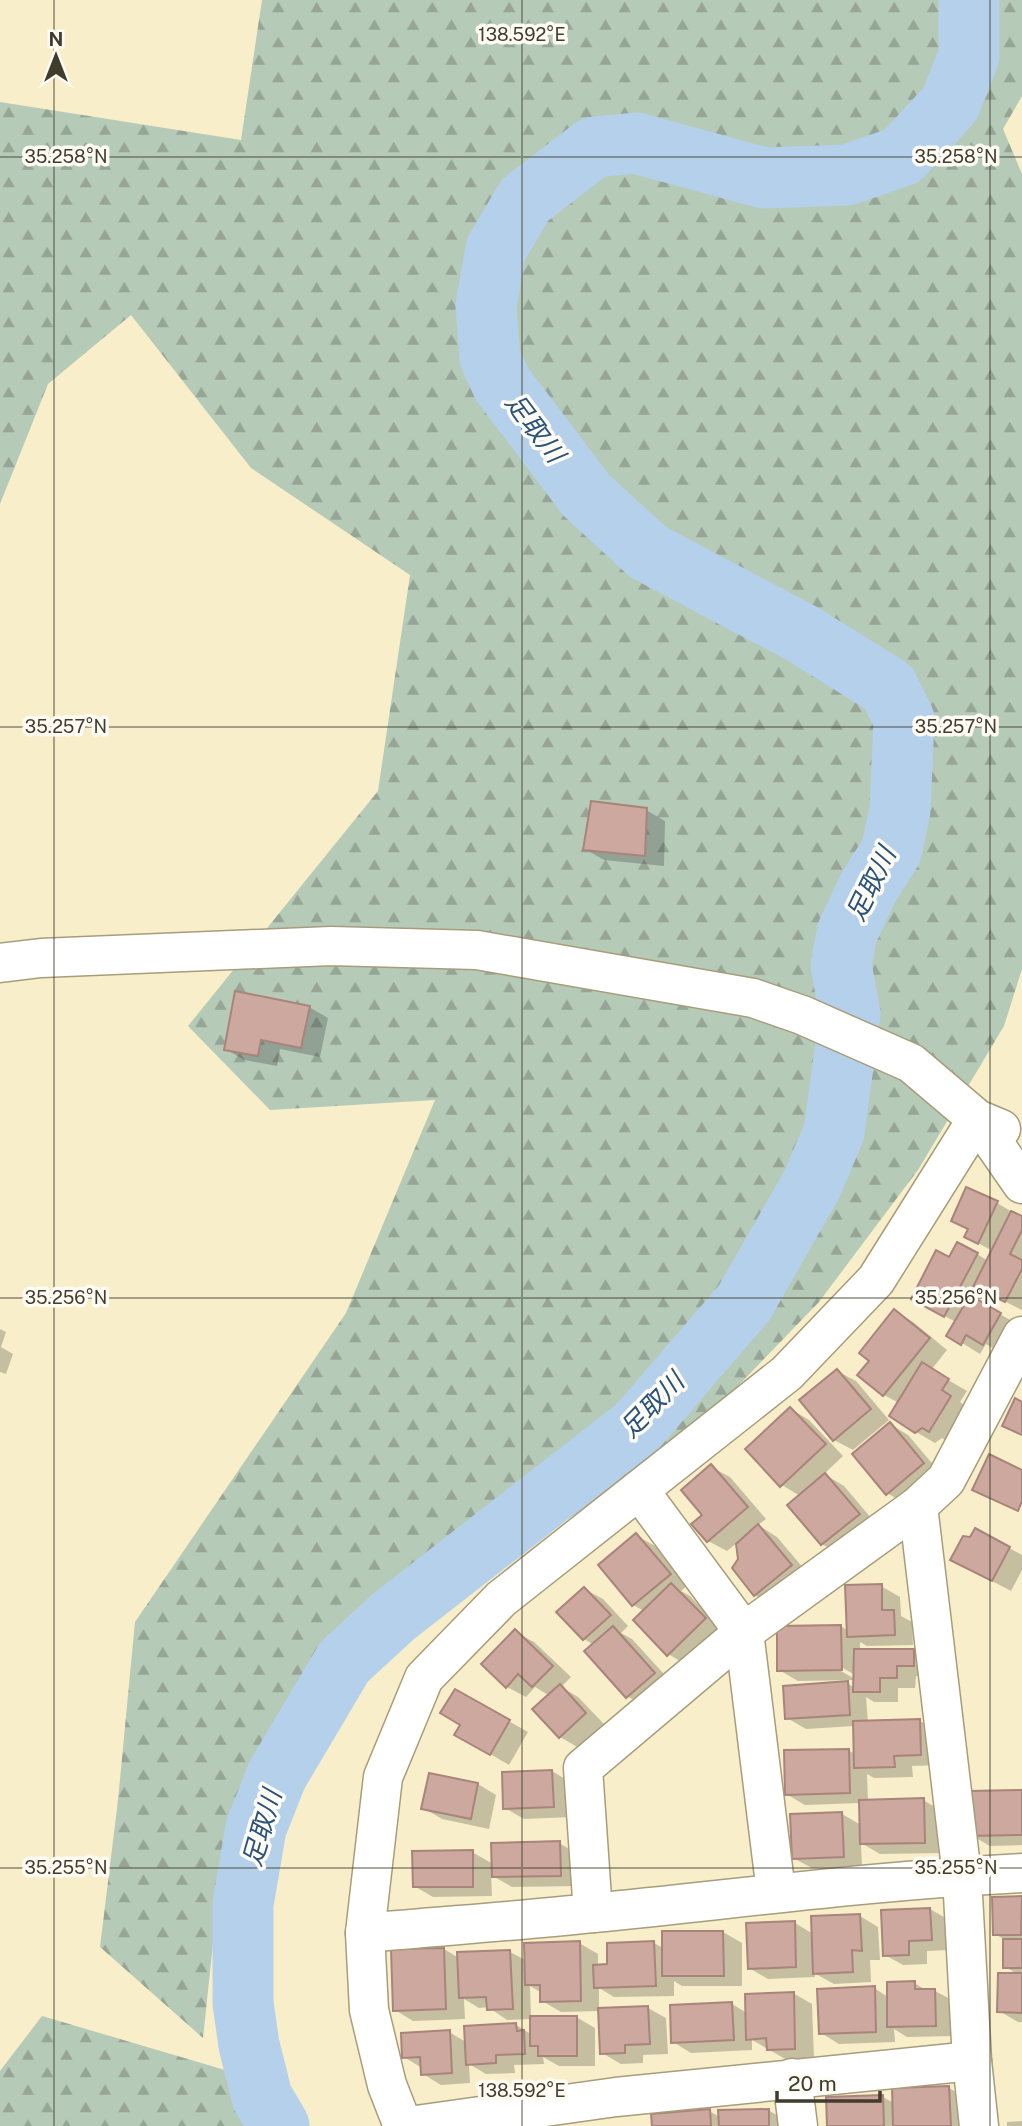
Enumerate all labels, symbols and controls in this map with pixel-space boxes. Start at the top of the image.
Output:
north arrow [21,21,91,91]
text: 138.592°E [478,24,566,45]
text: N [49,28,63,50]
text: 35.258°N [24,146,108,167]
text: 35.258°N [914,146,998,167]
water label: 足取川 [500,387,573,471]
text: 35.257°N [25,716,107,737]
text: 35.257°N [915,716,997,737]
water label: 足取川 [840,839,903,926]
text: 35.256°N [25,1287,107,1308]
text: 35.256°N [915,1287,997,1308]
water label: 足取川 [613,1364,692,1443]
water label: 足取川 [236,1783,288,1870]
text: 35.255°N [25,1857,107,1878]
text: 35.255°N [915,1857,997,1878]
scale bar [777,2060,880,2104]
text: 20 m [788,2071,837,2096]
text: 138.592°E [478,2080,566,2101]

